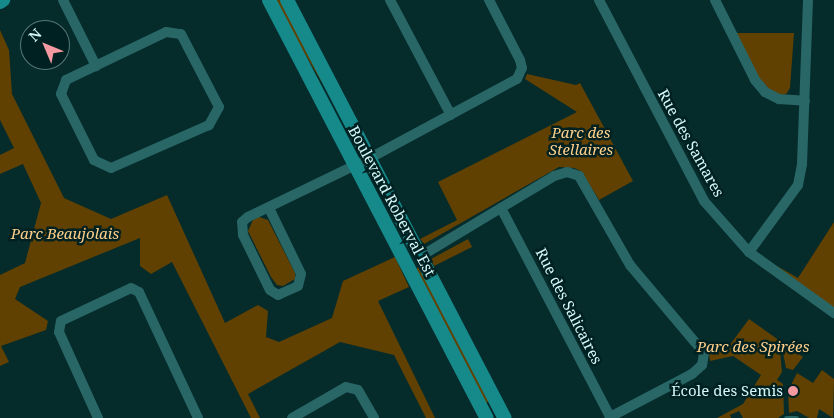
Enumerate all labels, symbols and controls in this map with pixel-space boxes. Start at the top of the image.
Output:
north arrow [20,20,70,70]
text: N [24,24,45,45]
street label: Rue des Samares [654,86,728,200]
street label: Boulevard Roberval Est [345,123,439,279]
park label: Parc des Stellaires [549,123,613,158]
park label: Parc Beaujolais [11,225,119,243]
street label: Rue des Salicaires [532,245,606,367]
park label: Parc des Spirées [697,338,809,356]
place label: École des Semis [671,382,783,400]
marker: École des Semis [787,385,799,397]

